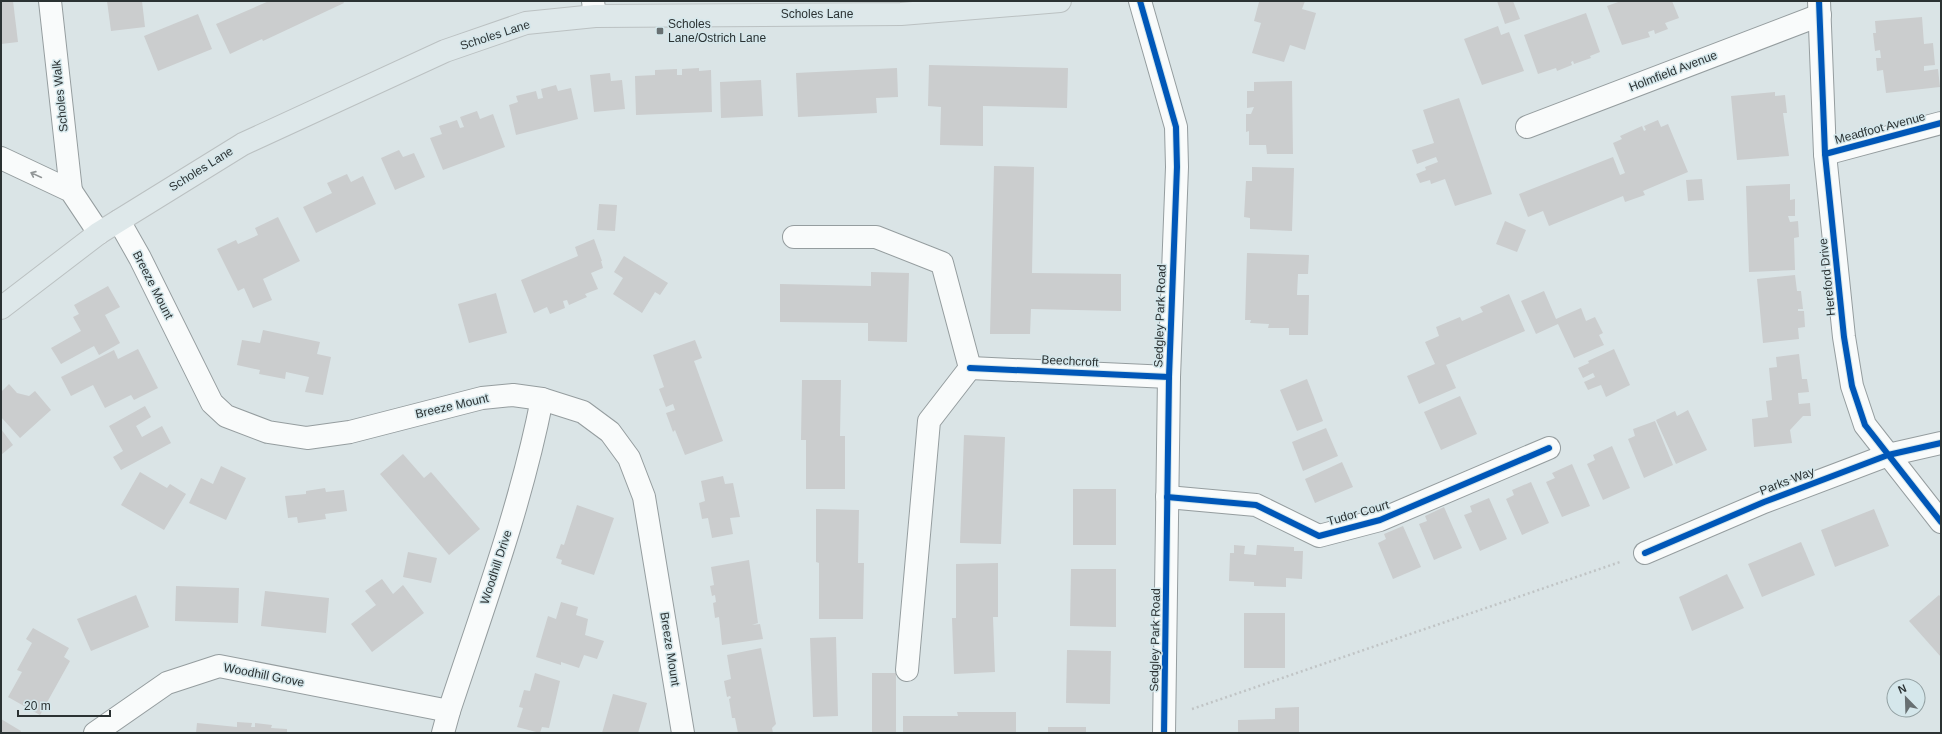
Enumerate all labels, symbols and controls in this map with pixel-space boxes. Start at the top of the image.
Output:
street label: Scholes Lane [781,7,854,21]
street label: Scholes Lane [458,17,532,53]
place label: Scholes Lane/Ostrich Lane [668,17,766,45]
marker: Scholes Lane/Ostrich Lane [655,26,665,36]
street label: Holmfield Avenue [1627,48,1719,94]
street label: Scholes Walk [49,58,71,133]
street label: Meadfoot Avenue [1833,109,1927,147]
street label: Scholes Lane [166,144,236,194]
one-way arrow [30,171,42,178]
street label: Hereford Drive [1816,237,1838,317]
street label: Breeze Mount [130,249,176,322]
street label: Sedgley Park Road [1151,264,1169,368]
street label: Beechcroft [1041,353,1100,370]
street label: Breeze Mount [414,391,491,421]
street label: Parks Way [1758,464,1816,498]
street label: Tudor Court [1326,497,1391,528]
street label: Woodhill Drive [477,528,515,606]
street label: Sedgley Park Road [1147,588,1163,692]
street label: Breeze Mount [657,611,683,688]
street label: Woodhill Grove [223,660,306,690]
north arrow [1886,678,1926,718]
text: N [1896,682,1908,696]
scale bar [18,692,110,718]
text: 20 m [24,699,51,713]

